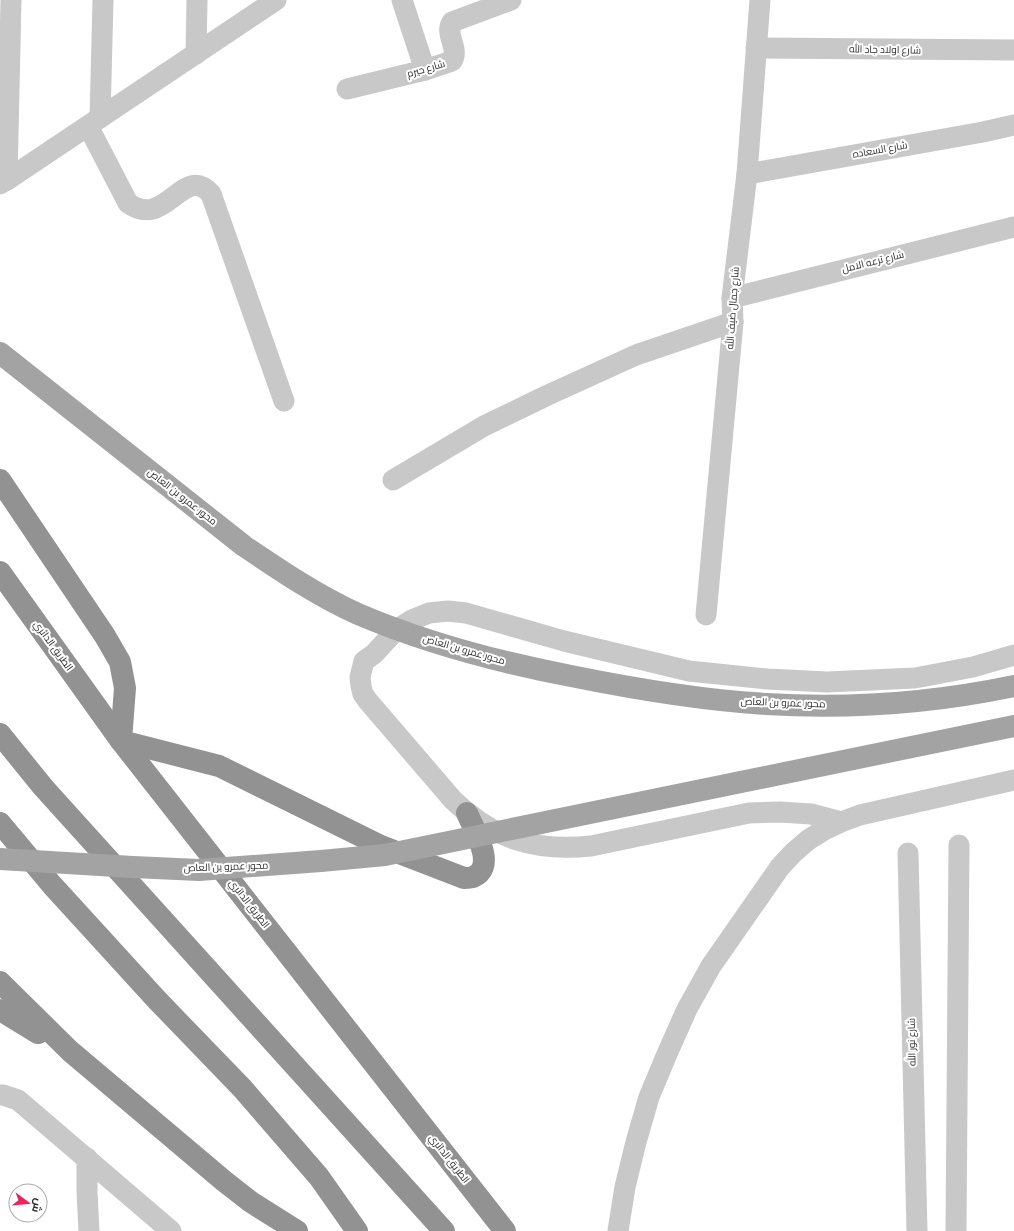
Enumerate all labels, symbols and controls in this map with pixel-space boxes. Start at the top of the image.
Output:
street label: شارع اولاد جاد الله [849,41,921,57]
street label: شارع حيرم [405,58,447,81]
street label: شارع السعاده [852,139,908,161]
street label: شارع ترعه الامل [841,248,905,276]
street label: شارع جمال ضيف الله [722,266,742,350]
street label: محور عمرو بن العاص [145,466,219,528]
street label: الطريق الدائري [30,619,75,674]
street label: محور عمرو بن العاص [422,633,506,667]
street label: محور عمرو بن العاص [740,696,826,710]
street label: محور عمرو بن العاص [183,860,269,874]
street label: الطريق الدائري [225,877,272,931]
street label: شارع نور الله [904,1018,918,1066]
street label: الطريق الدائري [425,1132,472,1186]
north arrow [8,1183,48,1223]
text: ش [29,1197,45,1214]

